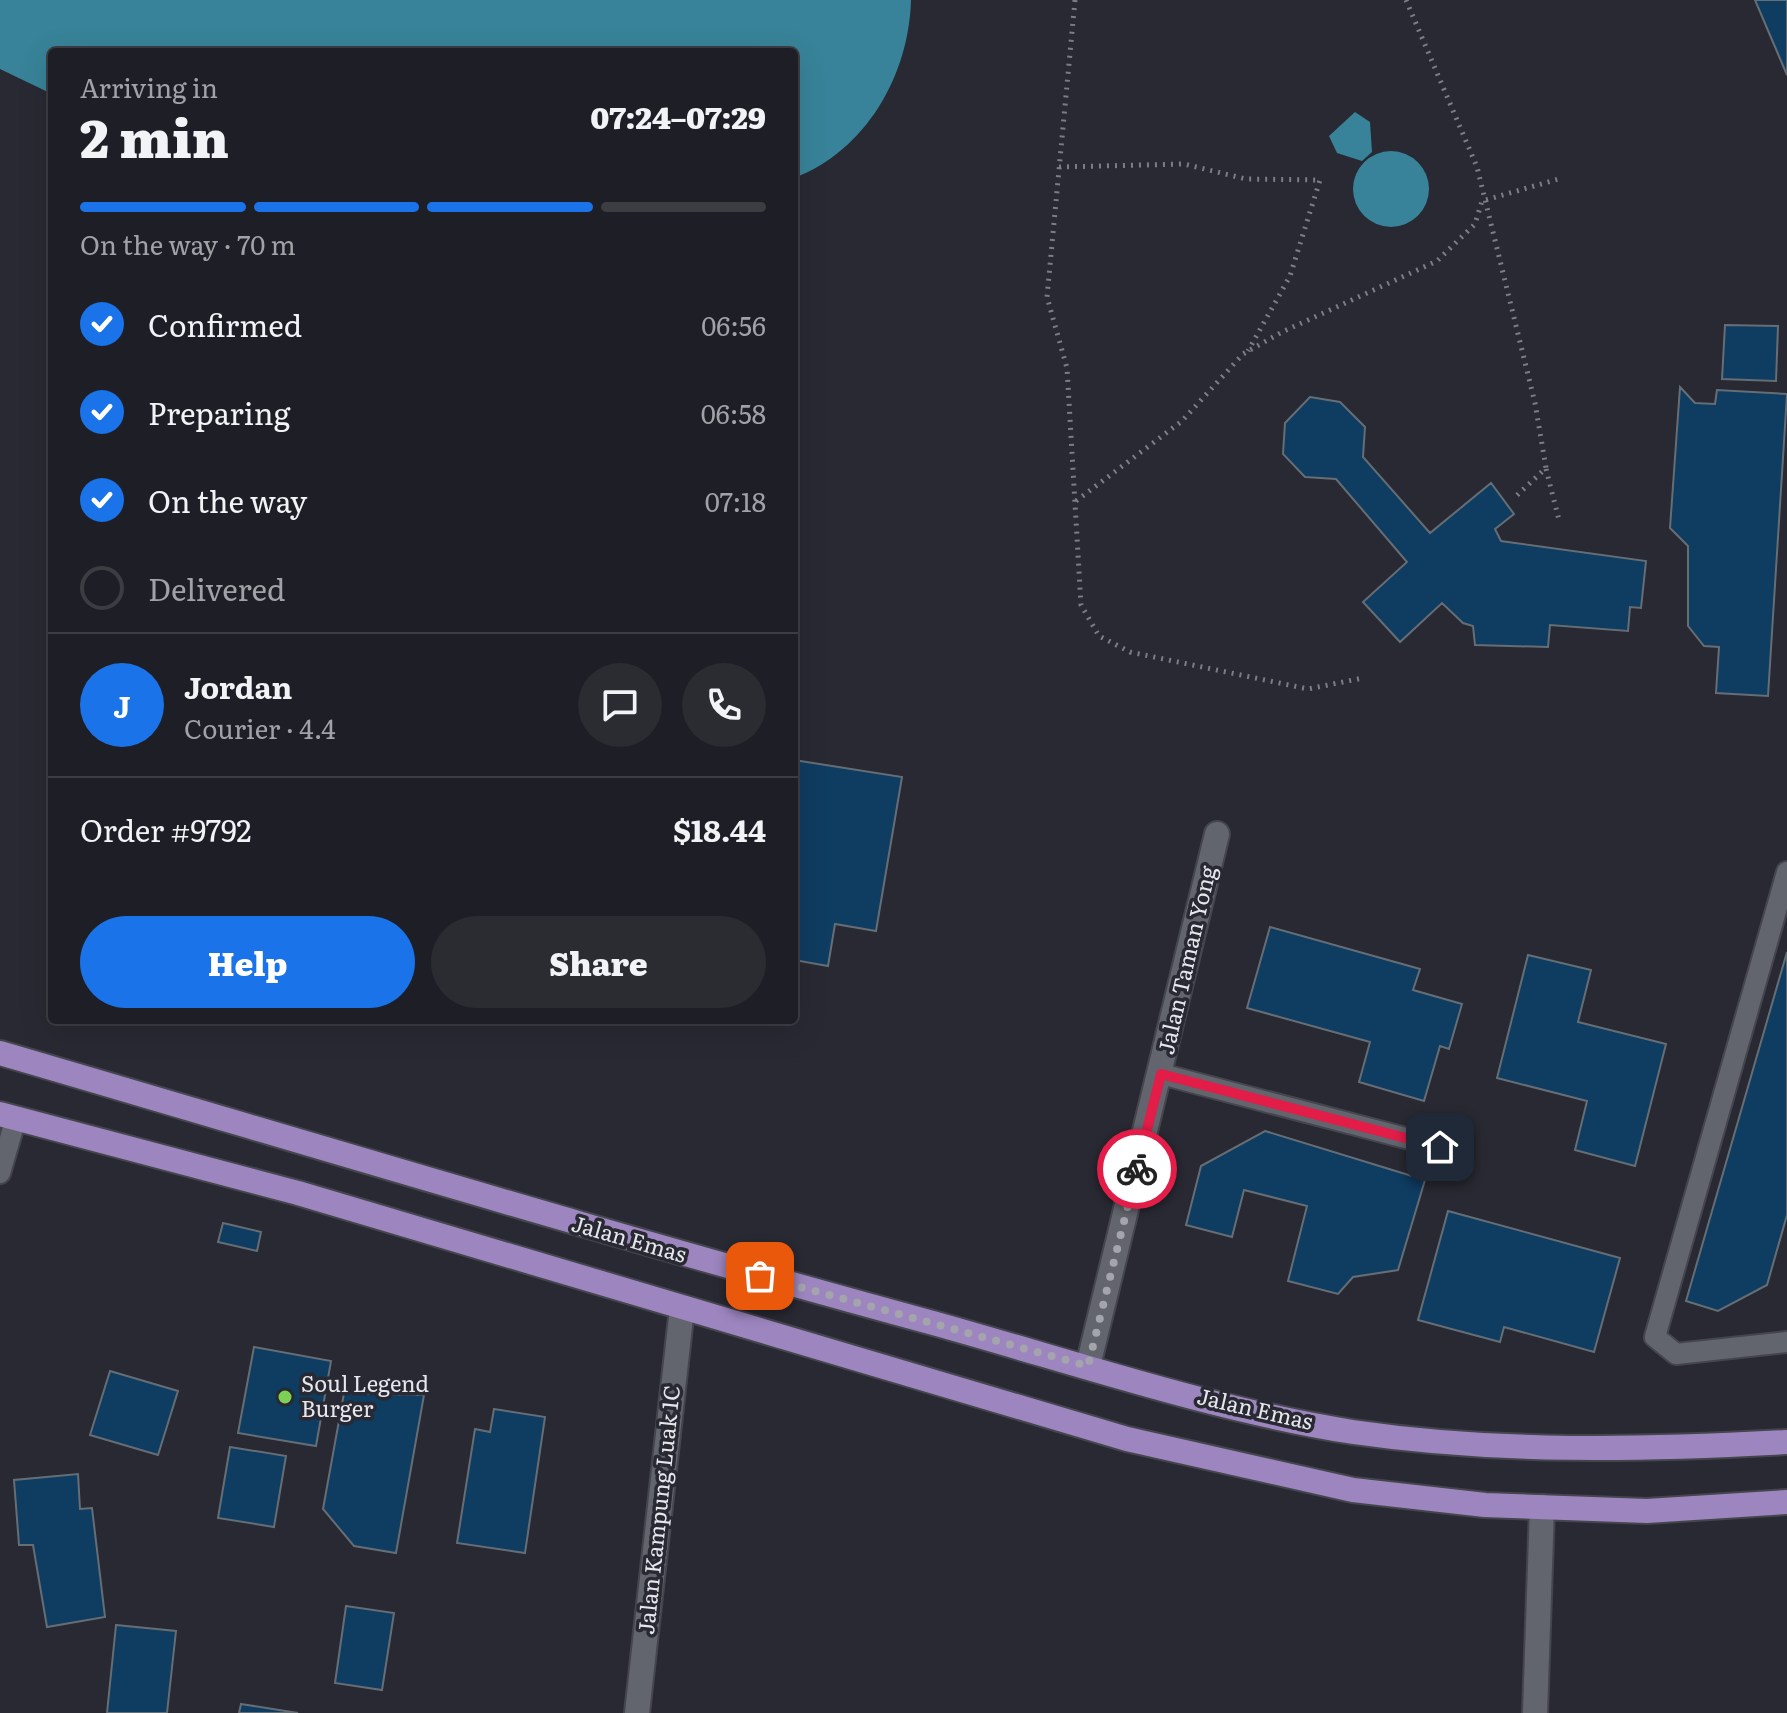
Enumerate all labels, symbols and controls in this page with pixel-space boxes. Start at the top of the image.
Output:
text: Arriving in [80,67,218,106]
text: 07:24–07:29 [590,94,766,138]
text: 2 min [80,97,229,174]
text: On the way · 70 m [80,224,296,263]
icon: check [80,302,124,346]
text: Confirmed [148,302,302,346]
text: 06:56 [701,305,766,344]
icon: check [80,390,124,434]
text: Preparing [148,390,290,434]
text: 06:58 [701,393,766,432]
icon: check [80,478,124,522]
text: On the way [148,478,307,522]
text: 07:18 [705,481,766,520]
text: Delivered [148,566,285,610]
button: chat [578,663,662,747]
button: phone [682,663,766,747]
text: Jordan [184,664,292,708]
text: J [113,683,131,727]
text: Courier · 4.4 [184,708,336,747]
text: Order #9792 [80,807,251,851]
text: $18.44 [673,807,766,851]
street label: Jalan Taman Yong [1148,861,1223,1057]
button: Help [80,916,415,1008]
button: Share [431,916,766,1008]
pin [1406,1113,1474,1181]
icon: home [1418,1125,1462,1169]
courier [1097,1129,1177,1209]
icon: bike [1115,1147,1159,1191]
street label: Jalan Emas [568,1205,691,1270]
pin [726,1242,794,1310]
icon: bag [738,1254,782,1298]
place label: Soul Legend Burger [301,1366,429,1424]
street label: Jalan Emas [1194,1378,1317,1437]
street label: Jalan Kampung Luak 1C [628,1384,687,1636]
marker: Soul Legend Burger [276,1388,294,1406]

